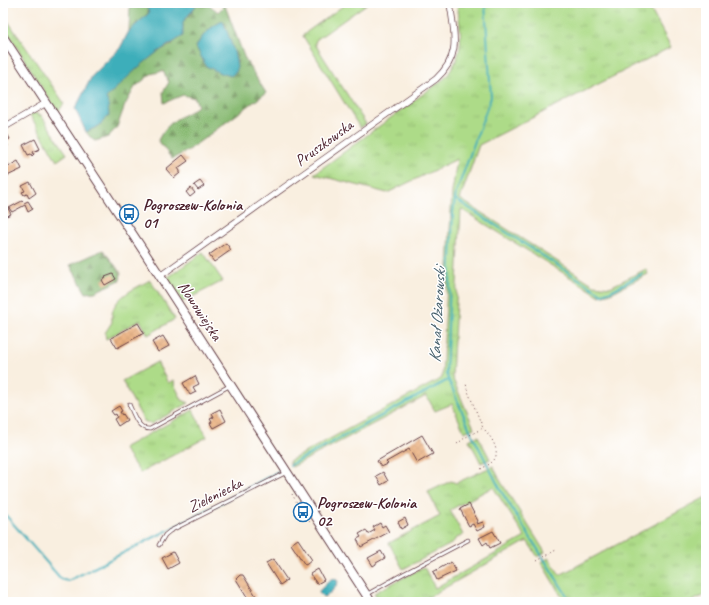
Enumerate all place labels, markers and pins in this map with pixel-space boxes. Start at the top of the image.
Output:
place label: Pogroszew-Kolonia 01 [143,195,244,233]
bus stop icon: Pogroszew-Kolonia 01 [118,203,140,225]
place label: Pogroszew-Kolonia 02 [317,493,418,531]
bus stop icon: Pogroszew-Kolonia 02 [292,501,314,523]

